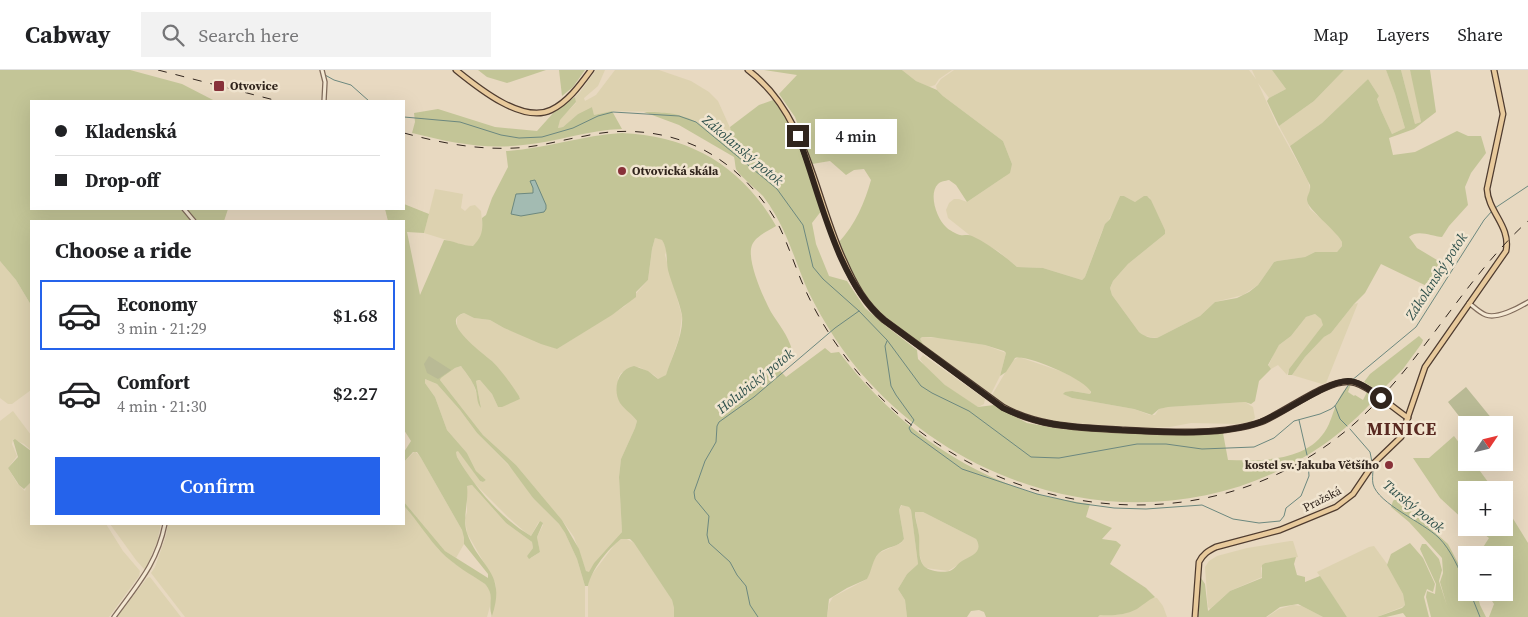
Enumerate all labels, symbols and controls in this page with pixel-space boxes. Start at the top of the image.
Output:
search box [141,12,491,57]
text: Cabway [25,18,111,51]
icon: search [159,21,187,49]
text: Search here [199,22,299,48]
text: Map [1313,22,1348,47]
text: Layers [1376,22,1429,47]
text: Share [1457,22,1503,47]
place label: Otvovice [230,78,278,94]
marker: Otvovice [212,79,226,93]
water label: Zákolanský potok [697,109,788,190]
text: Kladenská [85,118,177,144]
callout: 4 min [816,118,898,154]
route end [787,125,809,147]
text: 4 min [835,125,877,147]
place label: Otvovická skála [632,163,719,179]
marker: Otvovická skála [616,165,628,177]
text: Drop-off [85,167,159,193]
water label: Zákolanský potok [1400,228,1472,324]
text: Choose a ride [55,235,192,265]
text: Economy [117,291,198,317]
icon: car [57,293,102,338]
text: $1.68 [333,302,378,328]
text: 3 min · 21:29 [117,317,207,339]
water label: Holubický potok [712,344,798,419]
text: Comfort [117,369,190,395]
icon: car [57,371,102,416]
text: $2.27 [333,380,378,406]
route start [1370,387,1392,409]
text: 4 min · 21:30 [117,395,207,417]
district label: MINICE [1367,416,1437,441]
north arrow [1458,416,1512,471]
map controls [1458,416,1513,601]
button: Confirm [55,457,380,515]
place label: kostel sv. Jakuba Většího [1245,457,1379,473]
marker: kostel sv. Jakuba Většího [1383,459,1395,471]
water label: Turský potok [1379,475,1449,537]
button: + [1458,481,1513,536]
street label: Pražská [1300,482,1345,515]
button: − [1458,546,1513,601]

